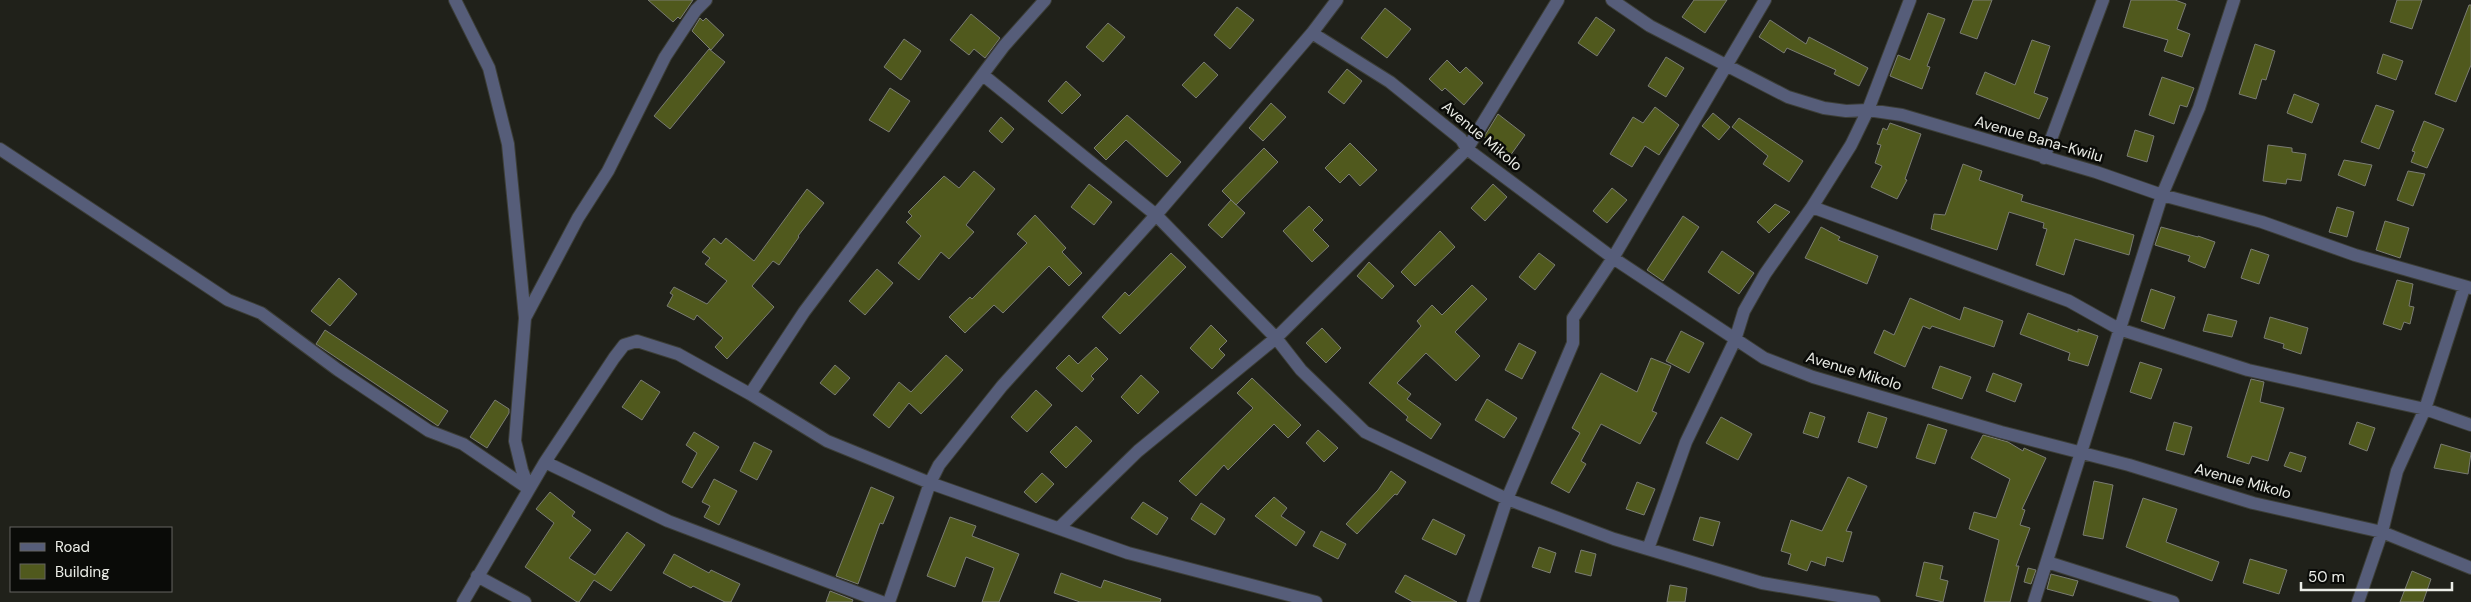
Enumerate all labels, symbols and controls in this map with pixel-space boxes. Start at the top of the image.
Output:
street label: Avenue Mikolo [1438,96,1527,176]
street label: Avenue Bana-Kwilu [1973,111,2105,167]
street label: Avenue Mikolo [1804,347,1905,395]
street label: Avenue Mikolo [2192,458,2294,504]
legend [10,527,172,592]
text: Road [55,537,90,557]
scale bar [2301,560,2452,592]
text: Building [55,562,110,582]
text: 50 m [2308,567,2345,587]

